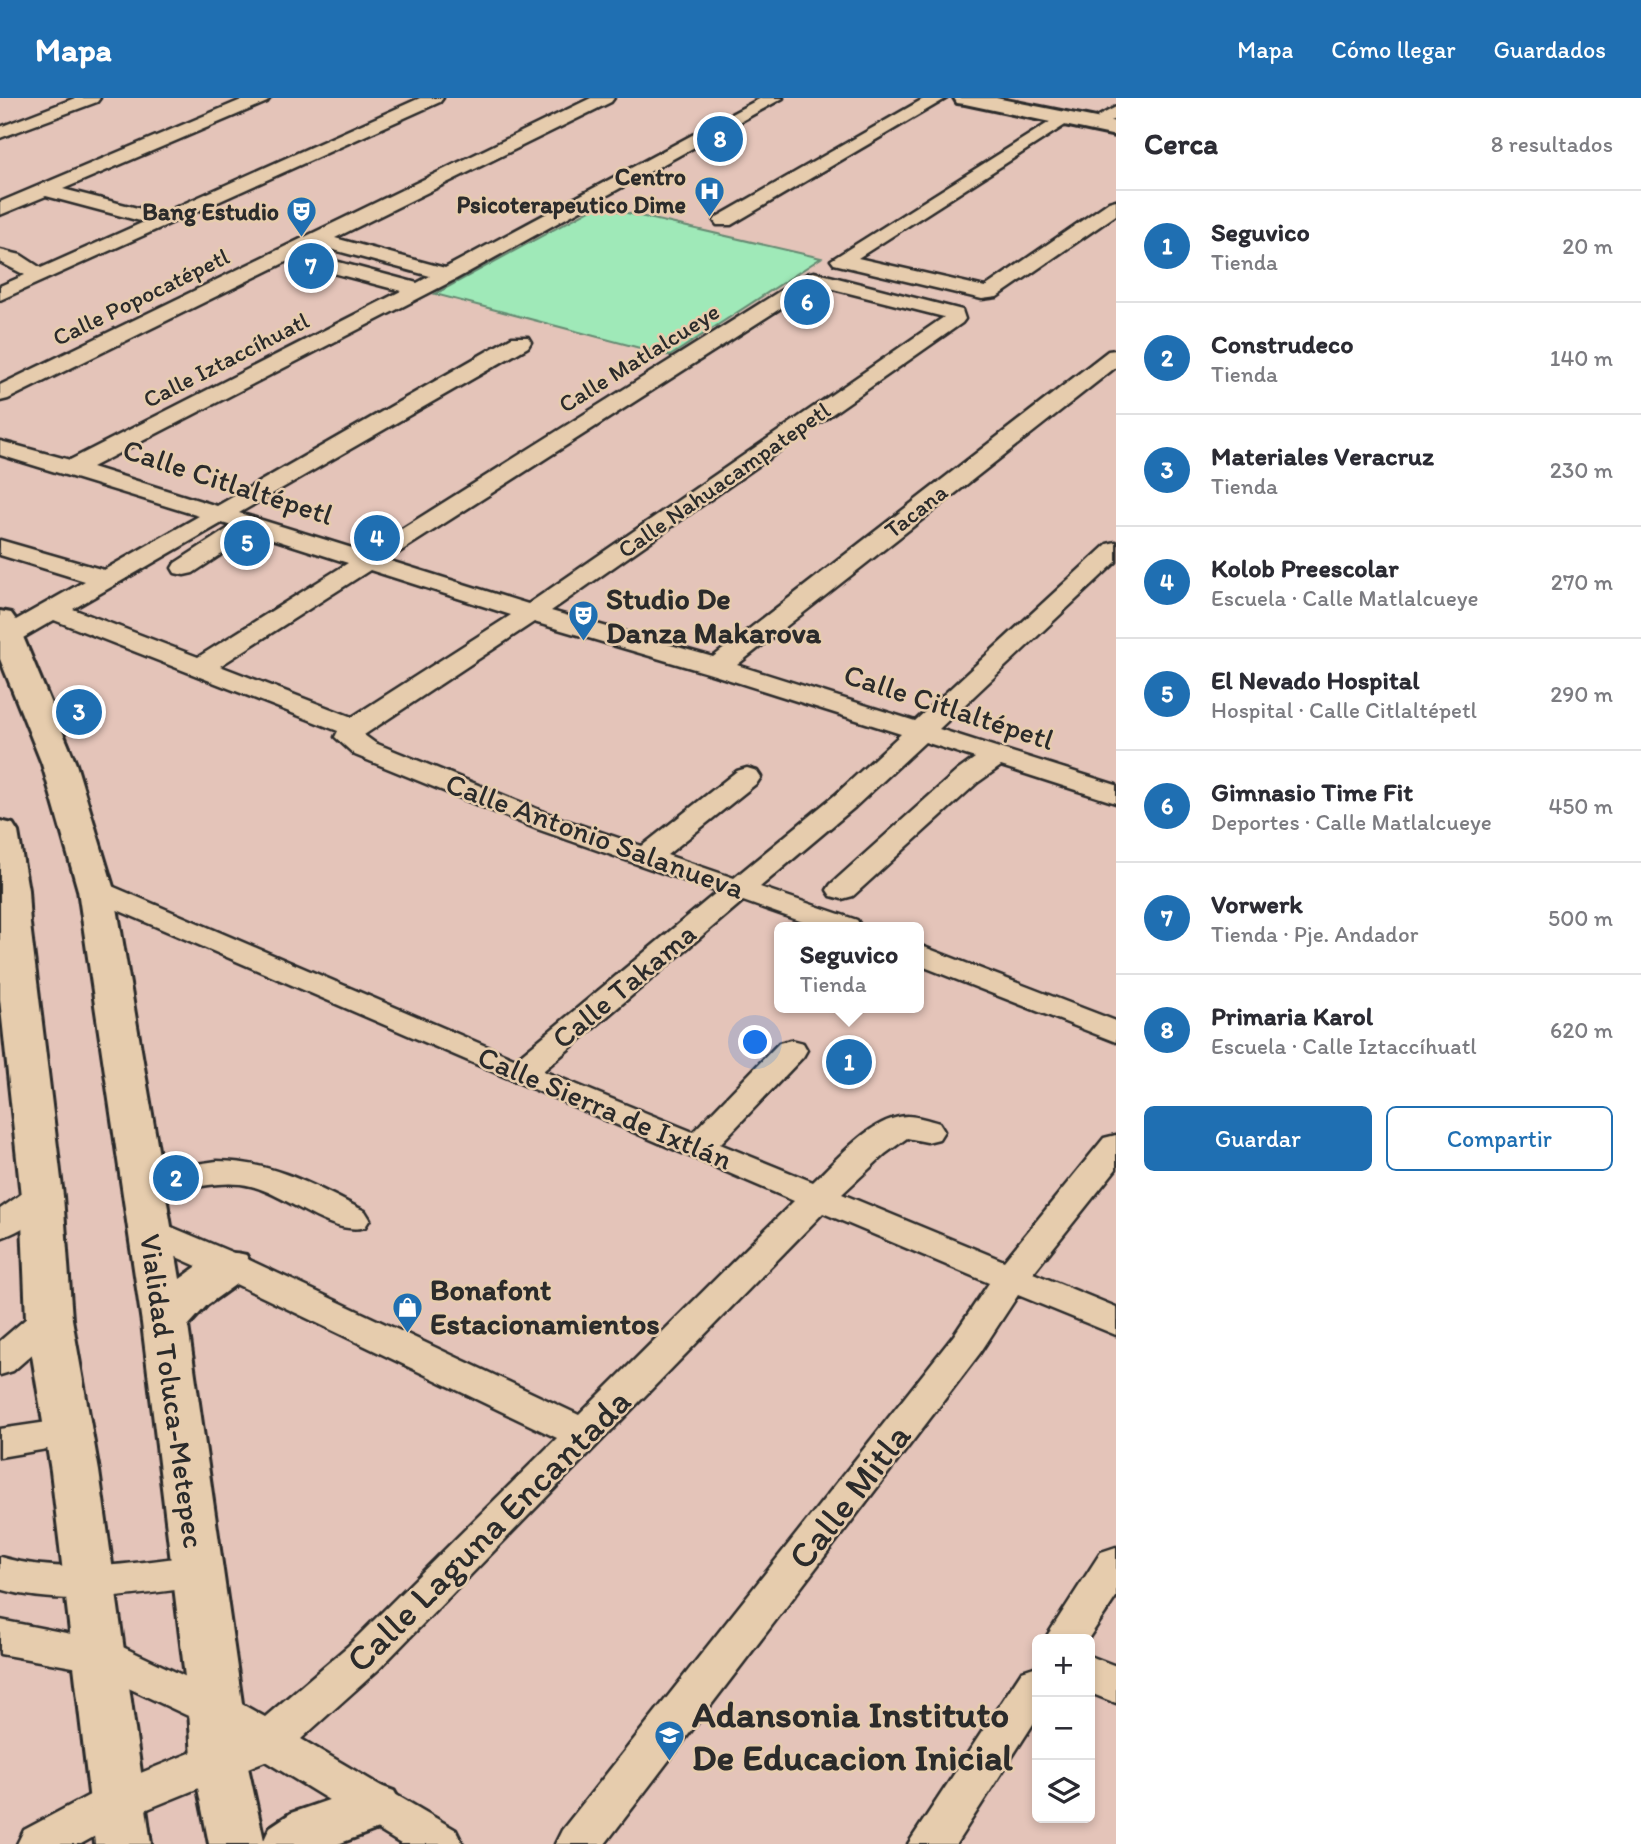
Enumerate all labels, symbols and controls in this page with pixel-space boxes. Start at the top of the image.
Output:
text: Mapa [35,30,112,69]
text: Mapa [1237,35,1293,64]
text: Cómo llegar [1331,35,1456,64]
text: Guardados [1494,35,1606,64]
pin: 8 [697,113,743,165]
text: Cerca [1144,125,1218,162]
text: 8 resultados [1491,130,1613,158]
place label: Centro Psicoterapeutico Dime [456,162,686,220]
hospital icon: Centro Psicoterapeutico Dime [692,174,726,218]
theatre icon: Bang Estudio [285,195,319,239]
place label: Bang Estudio [142,197,279,227]
text: Seguvico [1211,216,1310,248]
text: 1 [1162,232,1172,260]
text: 20 m [1562,232,1613,260]
pin: 7 [288,240,334,292]
street label: Calle Popocatépetl [48,241,234,352]
text: Tienda [1211,248,1278,276]
pin: 6 [784,276,830,328]
street label: Calle Matlalcueye [553,297,724,419]
street label: Calle Iztaccíhuatl [138,305,314,414]
text: Construdeco [1211,328,1354,360]
text: 2 [1161,344,1173,372]
text: 140 m [1550,344,1613,372]
text: Tienda [1211,360,1278,388]
street label: Calle Nahuacampatepetl [612,395,836,564]
street label: Calle Citlaltépetl [118,430,339,533]
text: Materiales Veracruz [1211,440,1434,472]
text: 3 [1161,456,1173,484]
text: 230 m [1550,456,1613,484]
text: Tienda [1211,472,1278,500]
street label: Tacana [878,477,953,544]
pin: 4 [354,512,400,564]
pin: 5 [224,517,270,569]
text: Kolob Preescolar [1211,552,1399,584]
text: 4 [1160,568,1174,596]
text: 270 m [1551,568,1613,596]
place label: Studio De Danza Makarova [606,580,822,651]
text: Escuela · Calle Matlalcueye [1211,584,1479,612]
theatre icon: Studio De Danza Makarova [566,599,600,643]
street label: Calle Citlaltépetl [839,655,1060,758]
text: El Nevado Hospital [1211,664,1420,696]
text: 5 [1161,680,1173,708]
text: 290 m [1550,680,1613,708]
pin: 3 [56,686,102,738]
text: Hospital · Calle Citlaltépetl [1211,696,1477,724]
street label: Calle Antonio Salanueva [441,764,750,907]
text: Gimnasio Time Fit [1211,776,1413,808]
text: 6 [1161,792,1173,820]
text: 450 m [1548,792,1613,820]
text: Deportes · Calle Matlalcueye [1211,808,1492,836]
text: Vorwerk [1211,888,1303,920]
text: 7 [1161,904,1173,932]
text: 500 m [1548,904,1613,932]
street label: Calle Takama [544,915,703,1056]
text: Tienda · Pje. Andador [1211,920,1418,948]
popup [774,922,924,1013]
text: Seguvico [800,938,898,970]
text: Tienda [800,970,867,998]
text: Primaria Karol [1211,1000,1373,1032]
text: 8 [1161,1016,1173,1044]
text: 620 m [1550,1016,1613,1044]
your location [738,1025,772,1059]
text: Escuela · Calle Iztaccíhuatl [1211,1032,1477,1060]
pin: 1 [826,1036,872,1088]
street label: Calle Sierra de Ixtlán [472,1037,738,1178]
button: Guardar [1144,1106,1372,1171]
button: Compartir [1386,1106,1613,1171]
pin: 2 [153,1152,199,1204]
street label: Vialidad Toluca-Metepec [132,1231,213,1550]
place label: Bonafont Estacionamientos [430,1271,660,1342]
shop icon: Bonafont Estacionamientos [390,1290,424,1334]
street label: Calle Laguna Encantada [337,1379,639,1681]
street label: Calle Mitla [778,1414,920,1578]
map controls [1032,1634,1095,1823]
button: + [1032,1634,1095,1697]
place label: Adansonia Instituto De Educacion Inicial [692,1692,1013,1779]
button: − [1032,1697,1095,1760]
school or university icon: Adansonia Instituto De Educacion Inicial [652,1718,686,1762]
button: layers [1032,1760,1095,1823]

